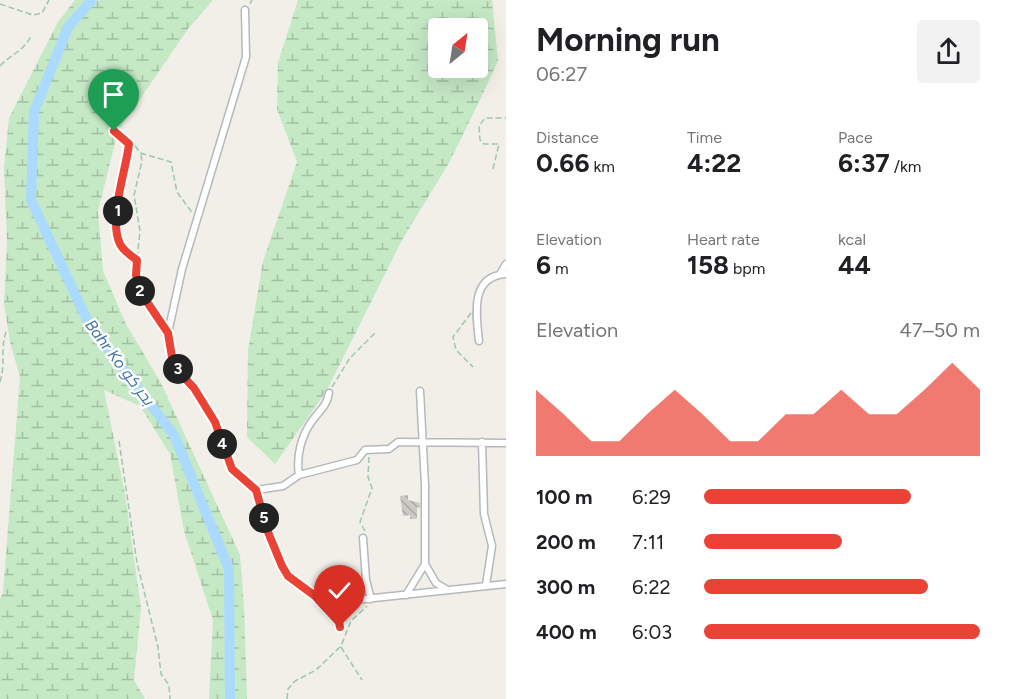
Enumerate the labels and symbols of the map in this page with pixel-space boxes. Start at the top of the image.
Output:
north arrow [428,18,488,78]
pin [88,69,139,131]
pin: 1 [103,196,133,226]
pin: 2 [125,276,155,306]
water label: Bahr Ko بحر كو [81,316,158,409]
pin: 3 [163,354,193,384]
pin: 4 [207,429,237,459]
pin: 5 [249,503,279,533]
pin [314,565,365,627]

